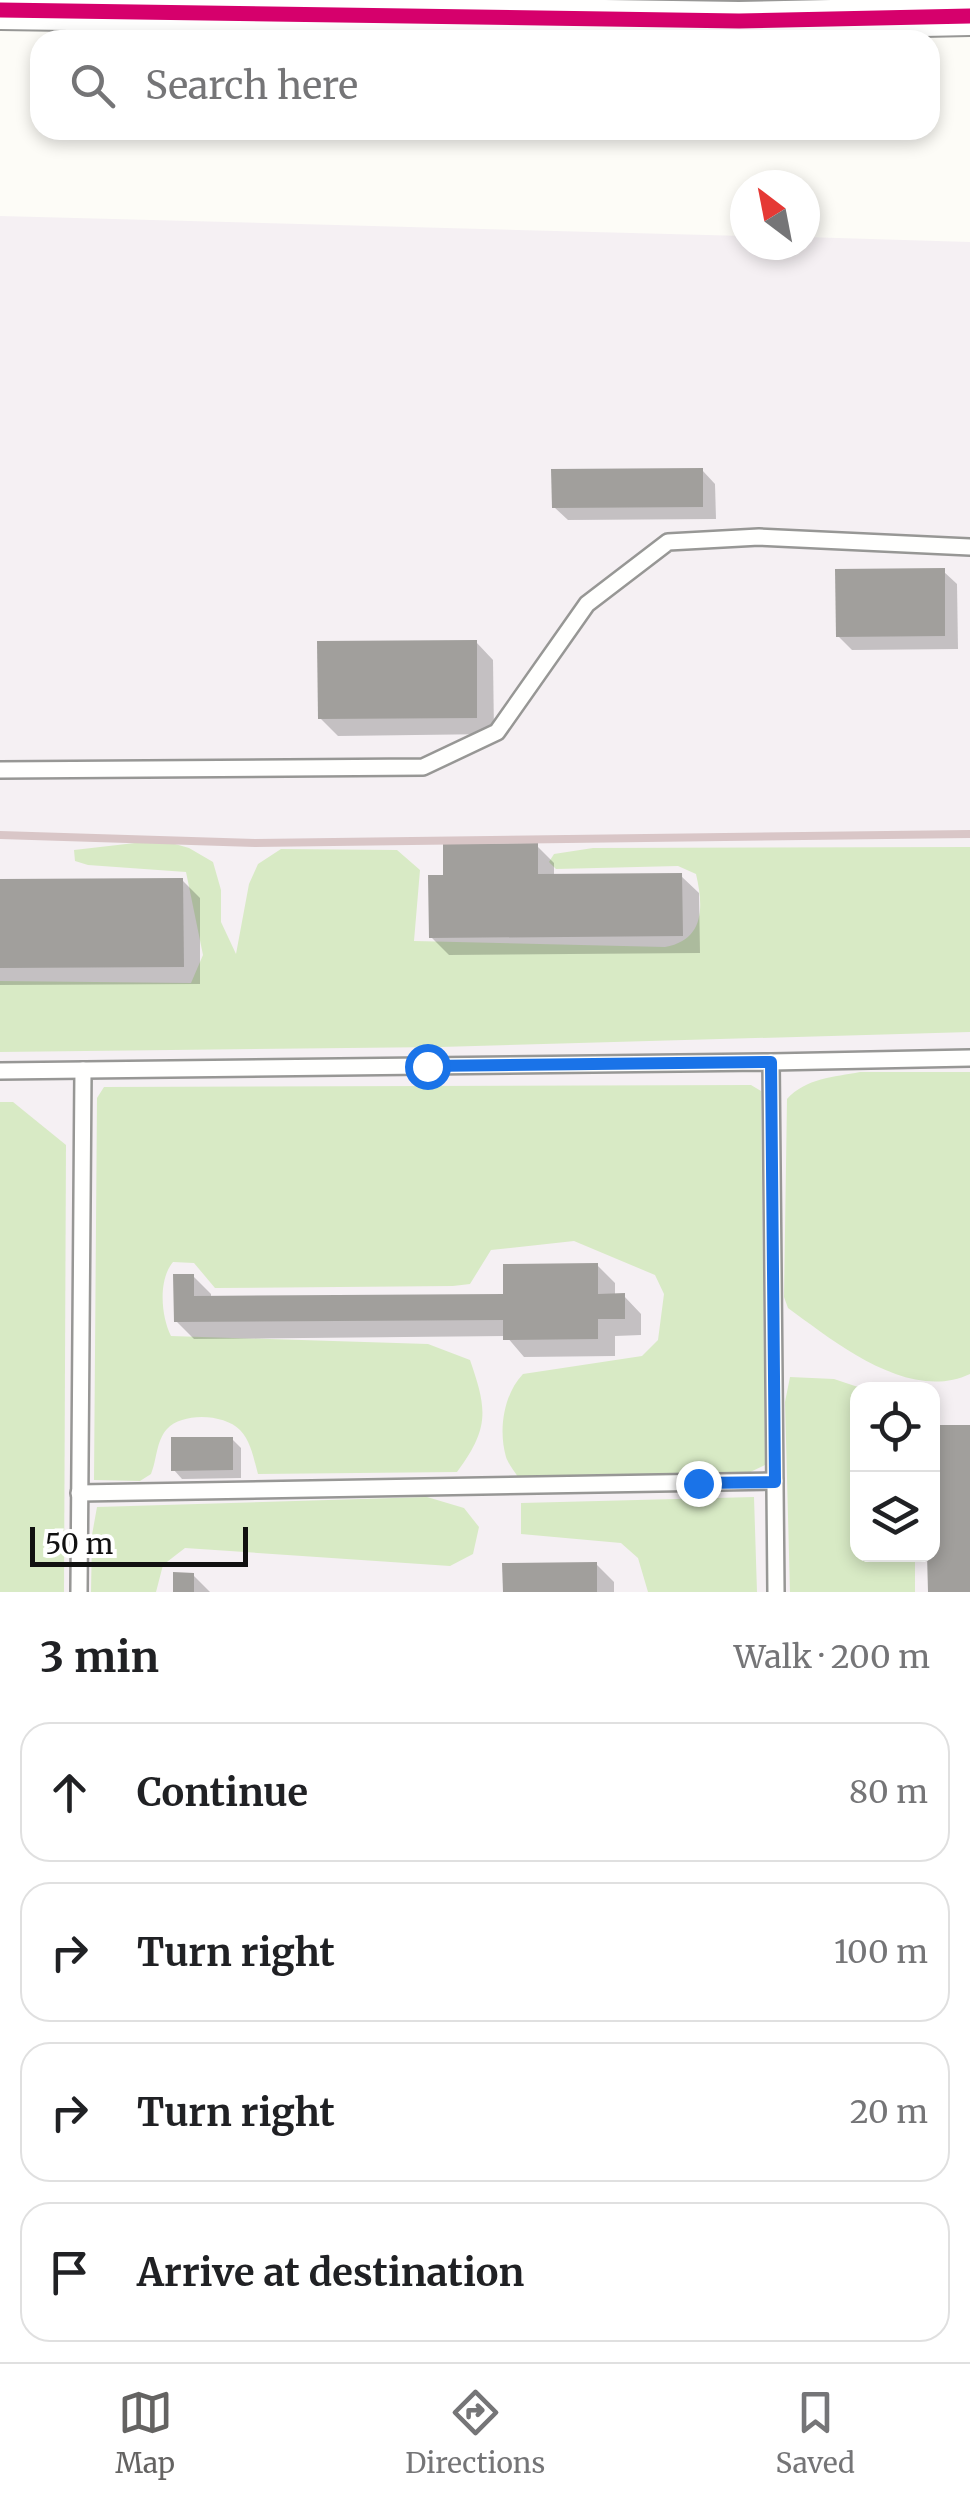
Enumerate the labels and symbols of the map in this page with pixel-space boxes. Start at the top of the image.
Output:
north arrow [730,170,820,260]
route start [405,1044,451,1090]
route end [676,1461,722,1507]
scale bar [30,1522,248,1566]

